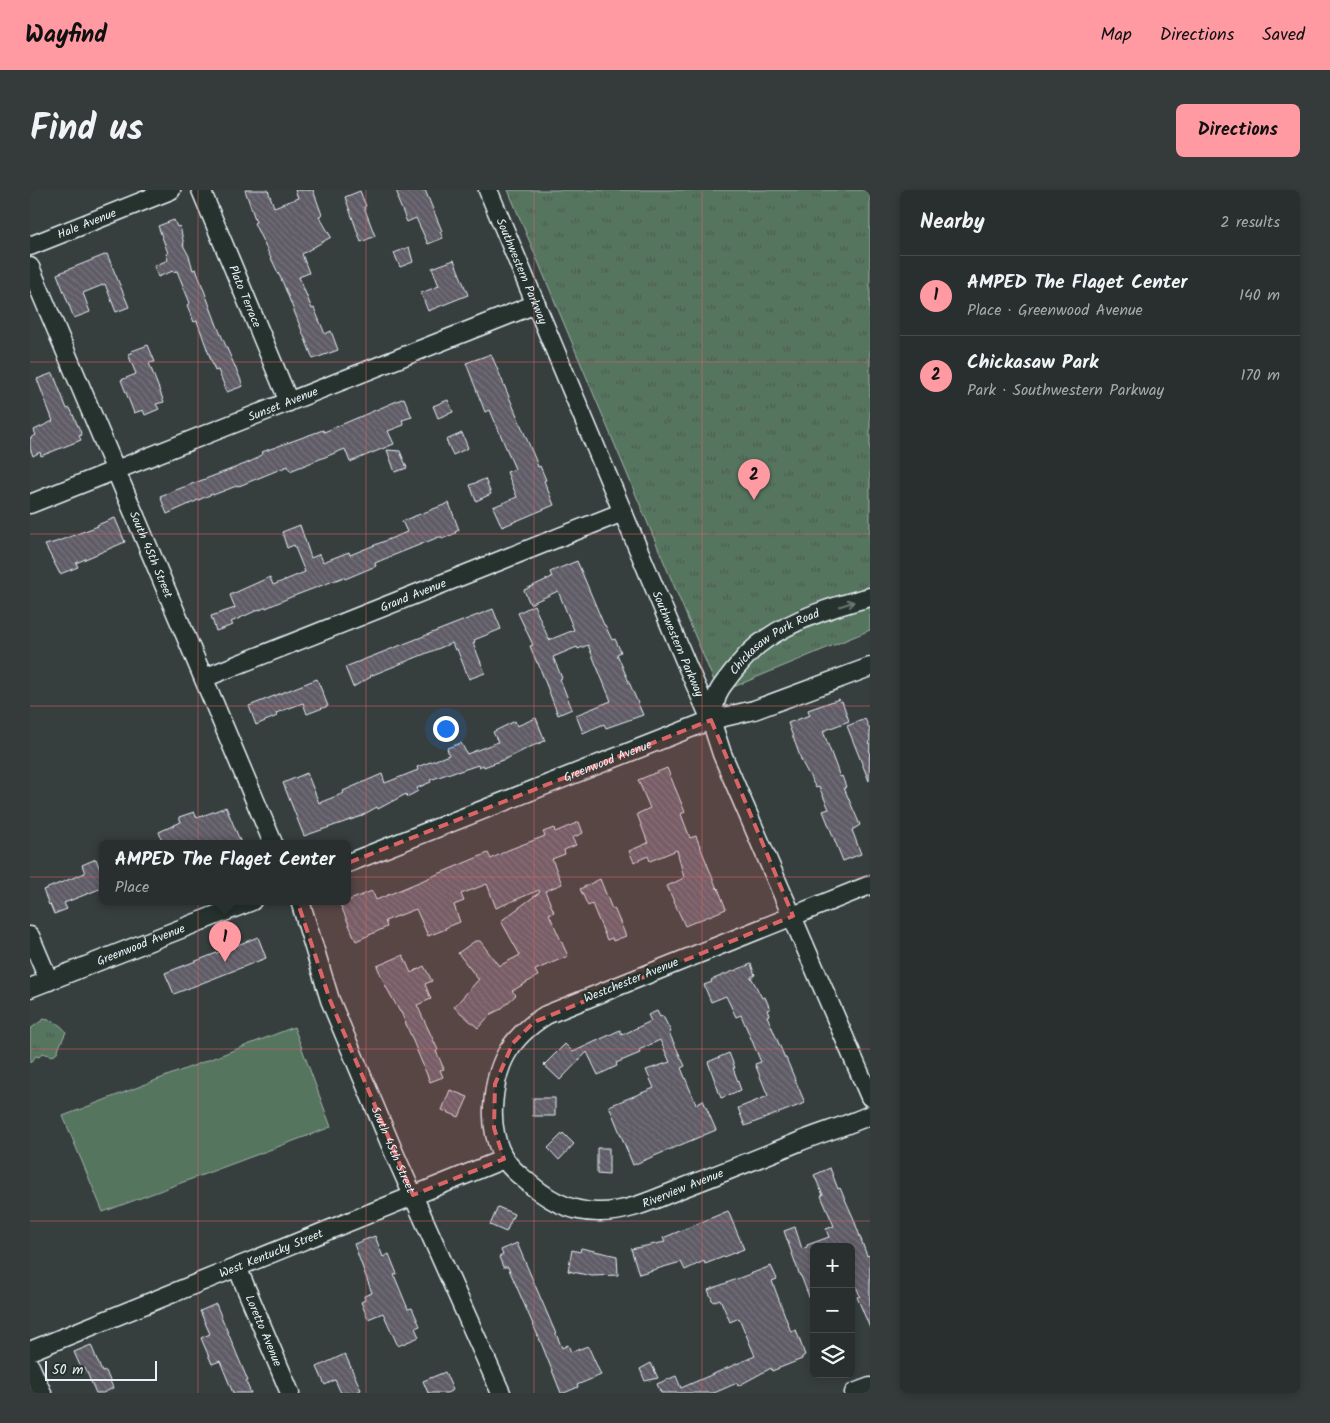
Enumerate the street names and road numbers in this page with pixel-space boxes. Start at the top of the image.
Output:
street label: Hale Avenue [54,203,120,244]
street label: Southwestern Parkway [491,215,552,328]
street label: Plato Terrace [223,262,266,331]
street label: Sunset Avenue [245,382,322,427]
street label: South 45th Street [124,508,178,601]
street label: Grand Avenue [378,574,450,617]
street label: Southwestern Parkway [647,588,709,700]
street label: Chickasaw Park Road [725,604,823,679]
street label: Greenwood Avenue [561,735,655,787]
street label: Greenwood Avenue [94,919,189,971]
street label: Westchester Avenue [581,953,682,1008]
street label: South 45th Street [366,1104,420,1197]
street label: Riverview Avenue [640,1164,727,1213]
street label: West Kentucky Street [216,1224,326,1283]
street label: Loretto Avenue [240,1292,287,1370]

